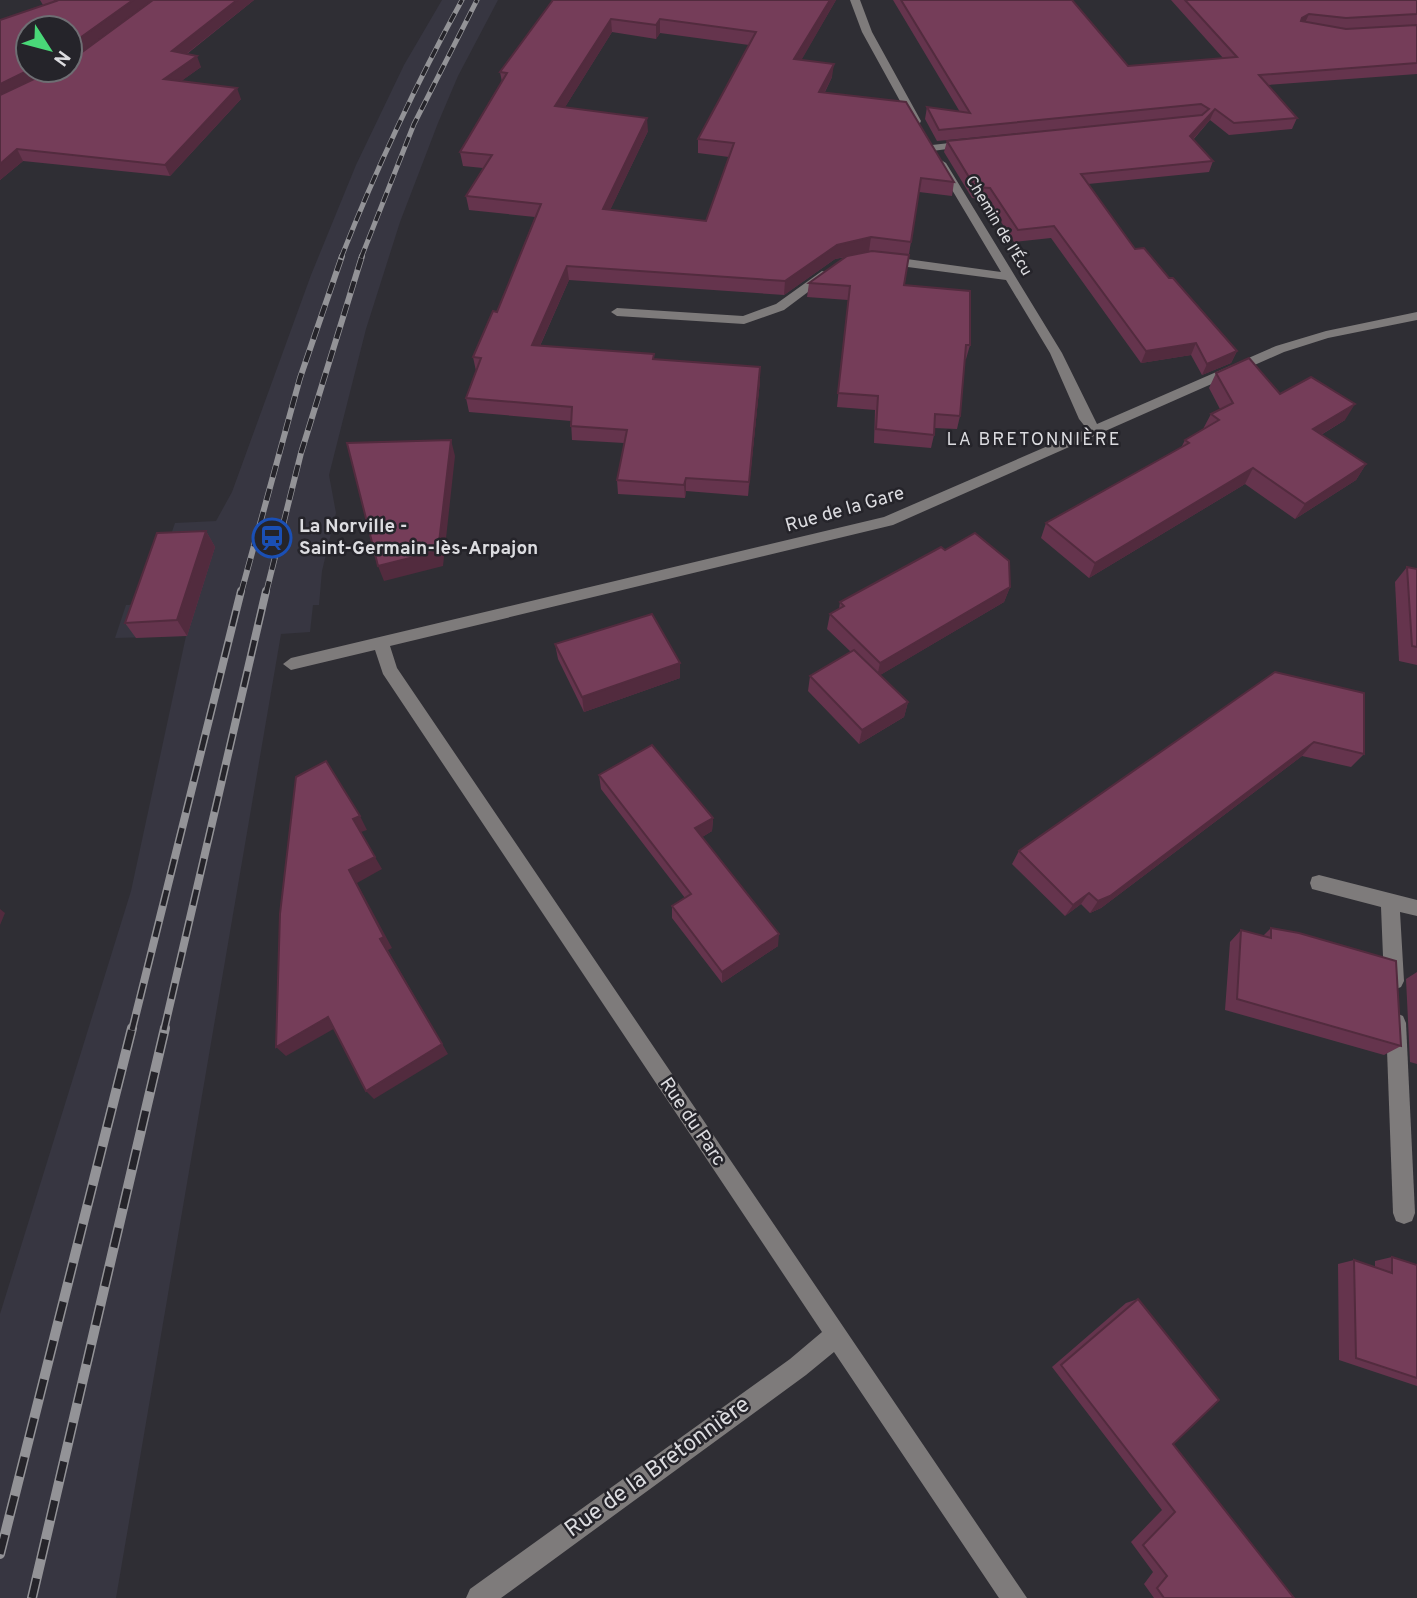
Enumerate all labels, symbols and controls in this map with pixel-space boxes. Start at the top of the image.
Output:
north arrow [14,14,84,84]
text: N [47,45,75,70]
street label: Chemin de l'Écu [960,171,1038,280]
district label: LA BRETONNIÈRE [946,427,1122,452]
street label: Rue de la Gare [783,482,907,538]
place label: La Norville - Saint-Germain-lès-Arpajon [299,515,538,561]
station icon: La Norville - Saint-Germain-lès-Arpajon [251,517,293,559]
street label: Rue du Parc [654,1073,730,1171]
street label: Rue de la Bretonnière [560,1391,756,1545]

